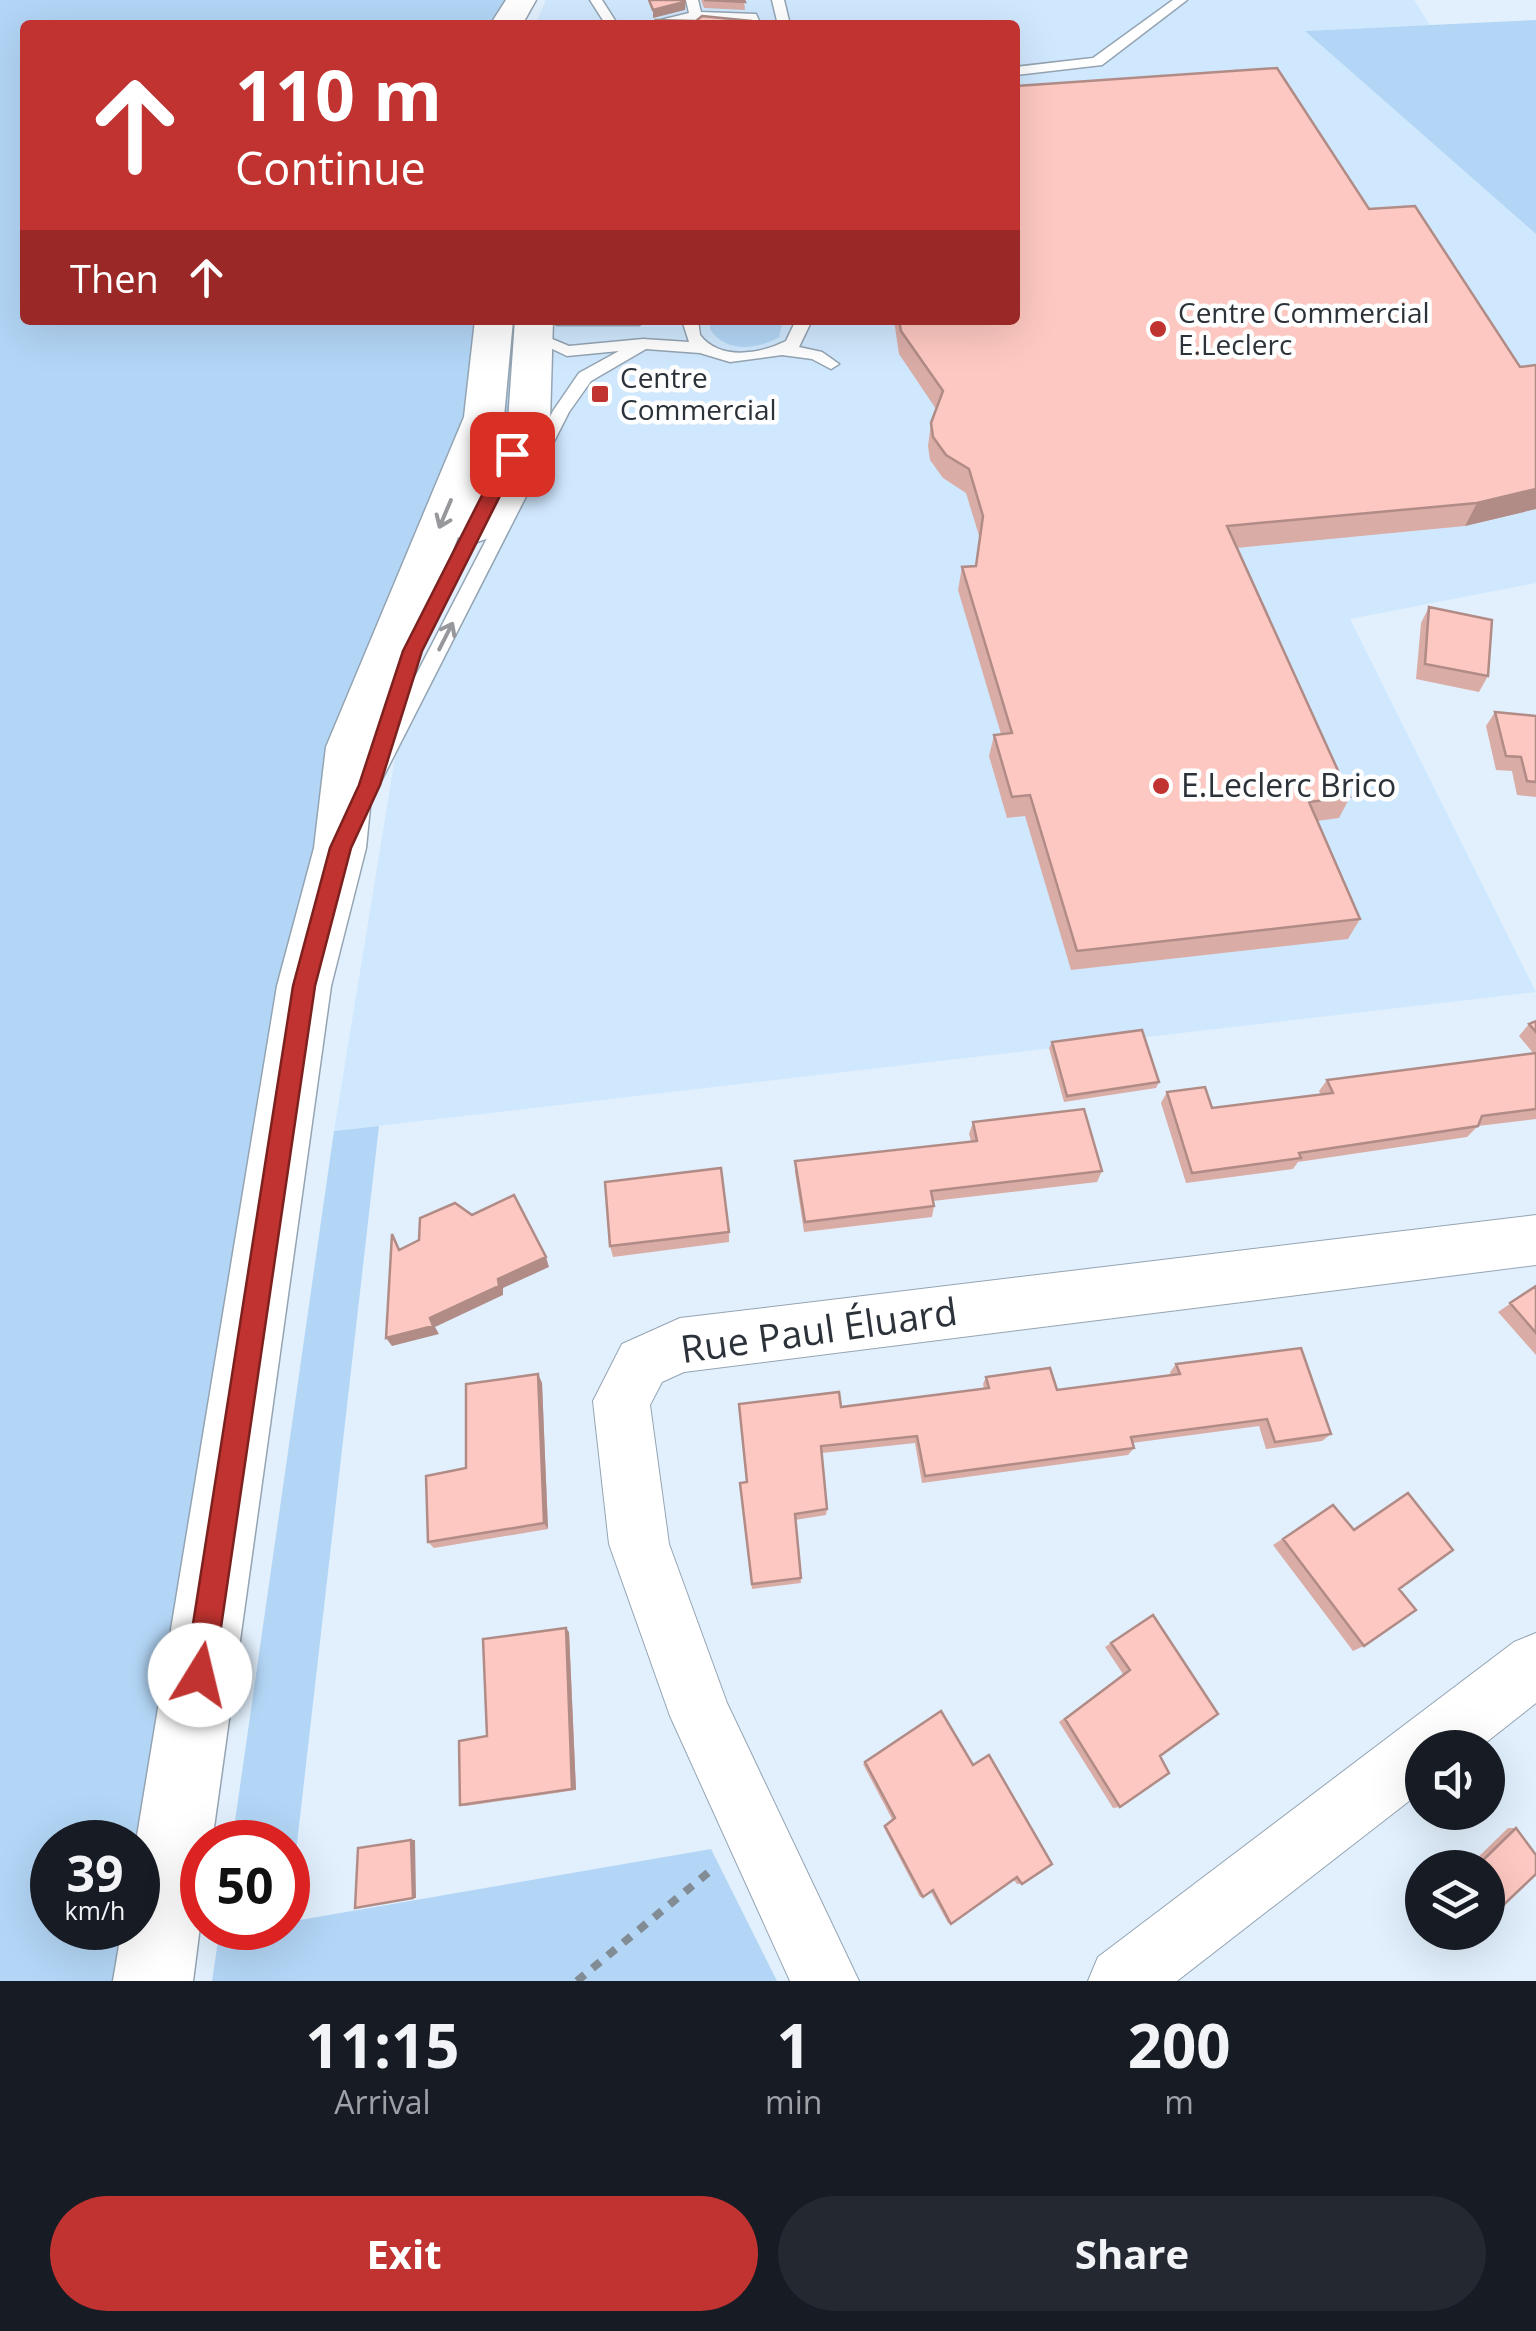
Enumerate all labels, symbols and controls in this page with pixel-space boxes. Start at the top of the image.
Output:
text: 110 m [235,46,442,142]
icon: ahead [70,60,200,190]
text: Continue [235,137,426,198]
icon: ahead [179,250,234,305]
text: Then [70,252,159,304]
place label: Centre Commercial E.Leclerc [1178,293,1430,363]
marker: Centre Commercial E.Leclerc [1147,318,1169,340]
place label: Centre Commercial [620,358,777,428]
marker: Centre Commercial [589,383,611,405]
pin [470,412,555,497]
icon: arrive [485,427,540,482]
one-way arrow [435,498,453,529]
one-way arrow [437,621,456,651]
place label: E.Leclerc Brico [1181,763,1396,806]
marker: E.Leclerc Brico [1150,775,1172,797]
street label: Rue Paul Éluard [677,1284,960,1374]
position arrow [148,1623,252,1727]
map controls [1405,1730,1505,1950]
button: sound [1405,1730,1505,1830]
speed limit sign: 50 [180,1820,310,1950]
text: 39 [66,1839,124,1907]
button: layers [1405,1850,1505,1950]
text: km/h [65,1893,125,1927]
text: 11:15 [305,2004,460,2086]
text: 1 [777,2004,811,2086]
text: 200 [1128,2004,1231,2086]
text: Arrival [334,2080,431,2123]
text: min [765,2080,822,2123]
text: m [1164,2080,1194,2123]
button: Exit [50,2196,758,2311]
button: Share [778,2196,1486,2311]

